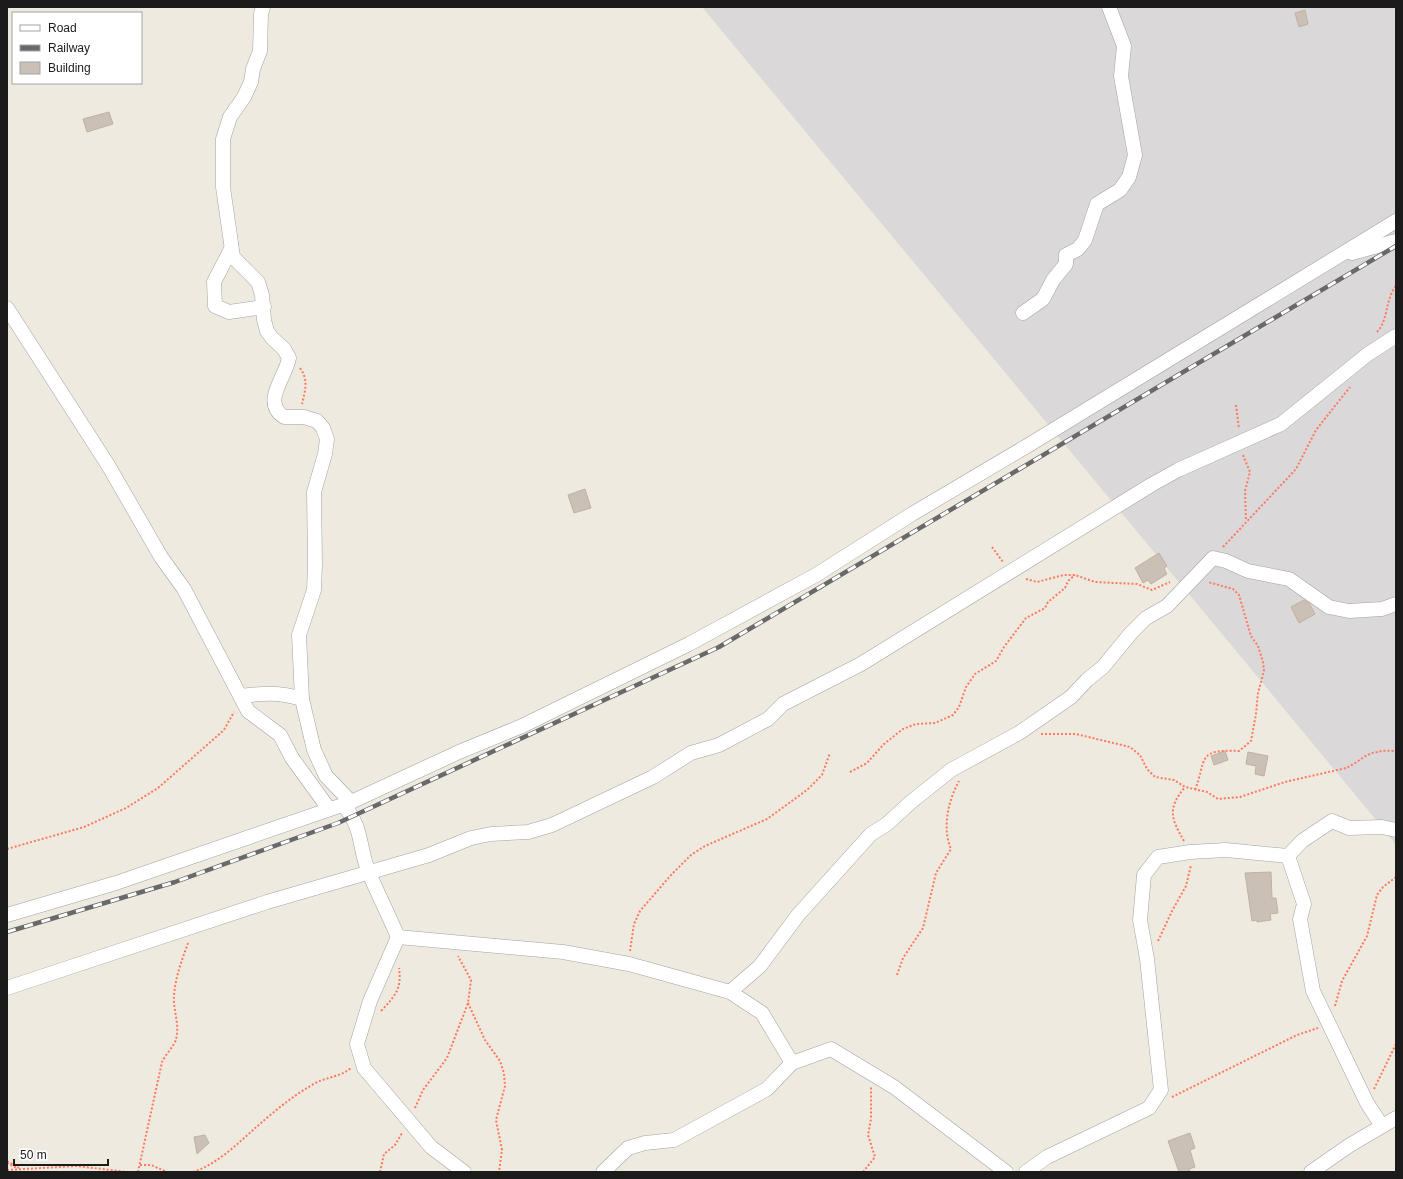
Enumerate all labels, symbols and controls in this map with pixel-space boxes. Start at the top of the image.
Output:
legend [12,12,142,84]
text: Road [48,21,77,35]
text: Railway [48,41,90,55]
text: Building [48,61,91,75]
scale bar [14,1141,108,1167]
text: 50 m [20,1148,47,1162]

